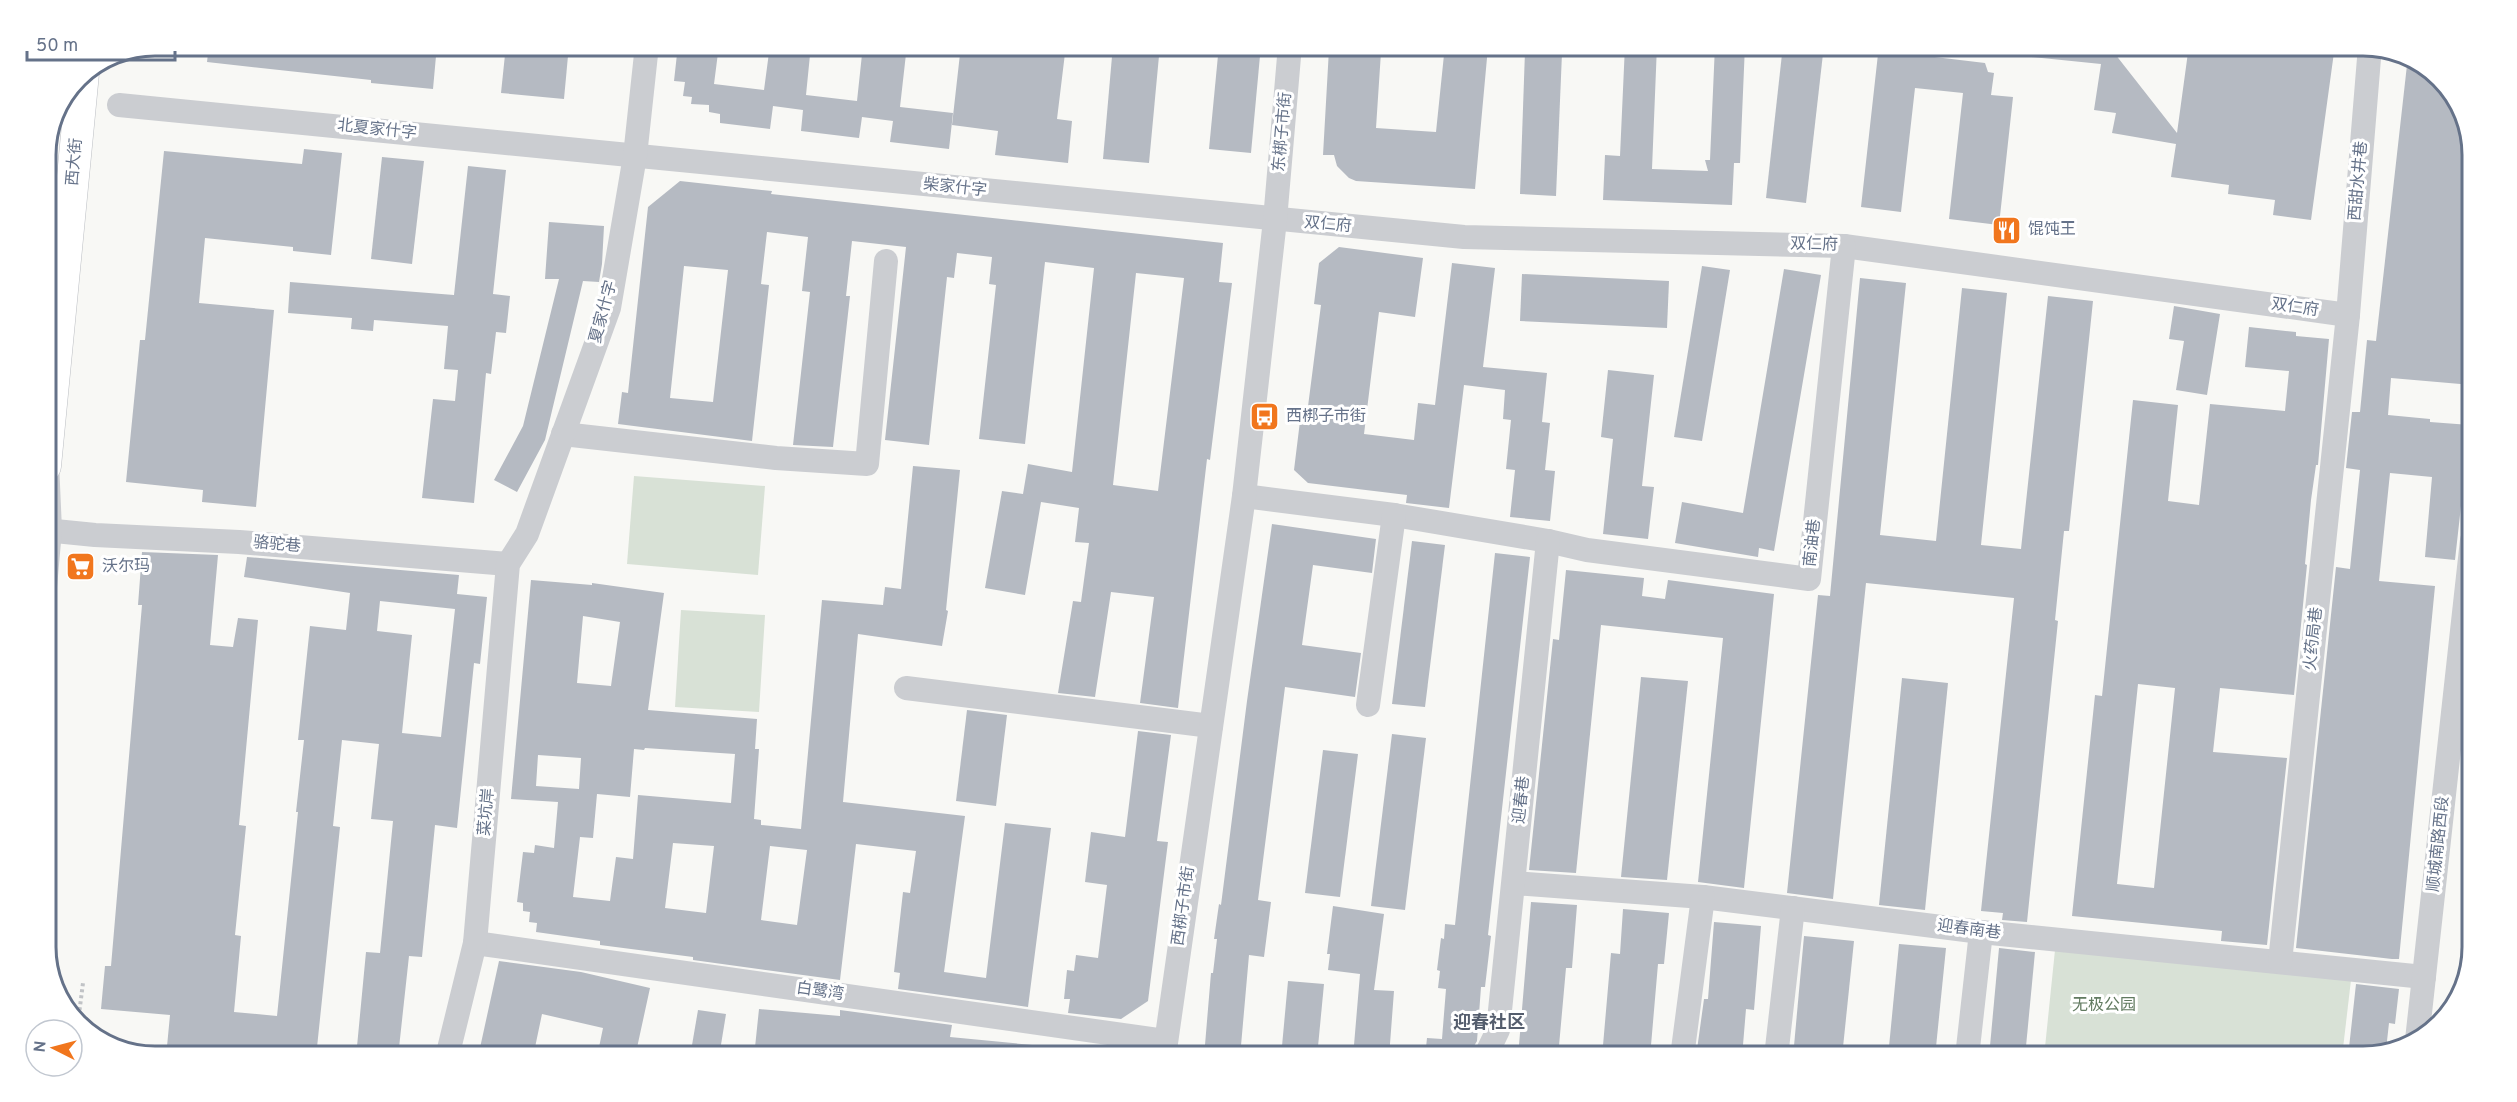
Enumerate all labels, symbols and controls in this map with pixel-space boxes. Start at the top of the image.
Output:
scale bar [27,24,176,62]
text: 50 m [36,35,78,58]
street label: 东梆子市街 [1270,91,1296,173]
street label: 北夏家什字 [336,116,418,144]
street label: 西大街 [63,137,87,187]
street label: 西甜水井巷 [2346,140,2372,222]
street label: 柴家什字 [922,175,988,201]
street label: 双仁府 [1303,213,1353,237]
restaurant icon: 馄饨王 [1991,214,2023,246]
place label: 馄饨王 [2028,220,2076,240]
street label: 双仁府 [1790,235,1838,255]
street label: 夏家什字 [586,278,622,346]
street label: 双仁府 [2270,295,2320,321]
bus stop icon: 西梆子市街 [1249,401,1281,433]
place label: 西梆子市街 [1286,407,1366,427]
street label: 南油巷 [1801,518,1825,568]
street label: 骆驼巷 [252,533,302,557]
supermarket icon: 沃尔玛 [65,551,97,583]
place label: 沃尔玛 [102,557,150,577]
street label: 火药局巷 [2301,606,2327,672]
street label: 迎春巷 [1510,775,1534,825]
street label: 菜坑岸 [475,787,499,837]
street label: 顺城南路西段 [2424,795,2454,893]
street label: 西梆子市街 [1169,865,1199,947]
street label: 迎春南巷 [1936,916,2002,944]
street label: 白鹭湾 [795,979,845,1005]
park label: 无极公园 [2072,996,2136,1016]
district label: 迎春社区 [1453,1012,1525,1035]
north arrow [24,1018,84,1078]
text: N [31,1040,52,1053]

